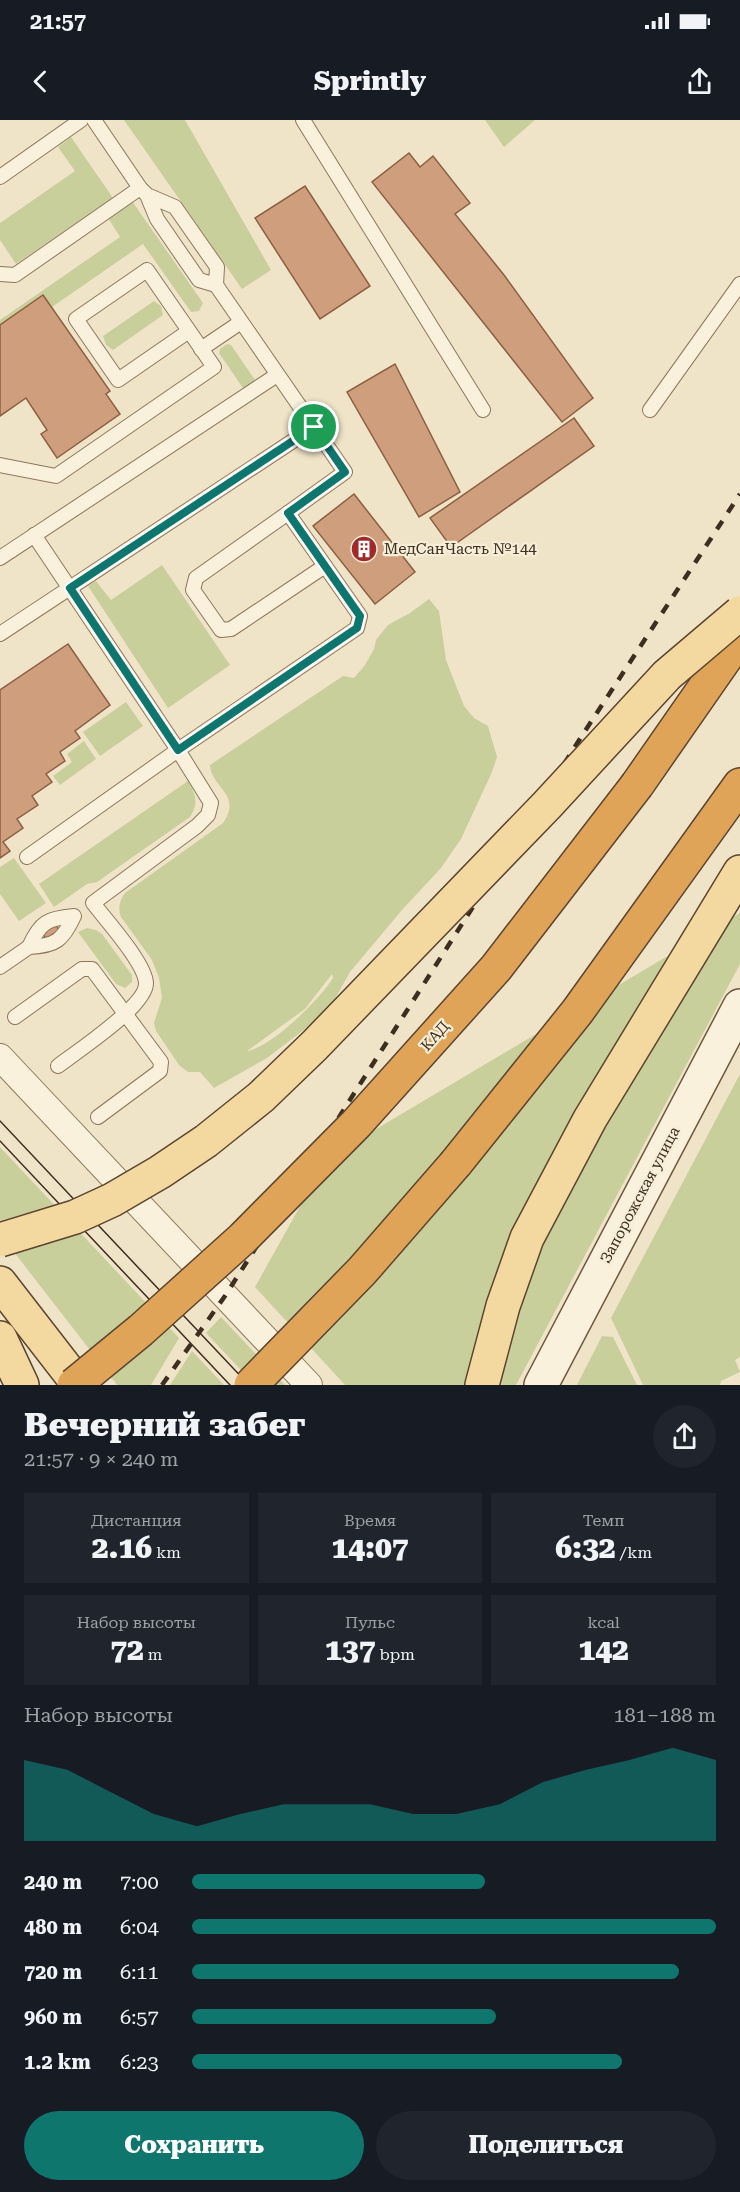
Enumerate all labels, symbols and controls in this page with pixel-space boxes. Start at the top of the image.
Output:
text: 21:57 [30,9,86,34]
icon: back [24,65,57,98]
text: Sprintly [314,65,426,97]
icon: share [683,65,716,98]
pin [288,401,339,452]
icon: arrive [297,410,330,443]
building icon: МедСанЧасть №144 [349,534,379,564]
place label: МедСанЧасть №144 [384,540,537,558]
street label: КАД [417,1017,453,1055]
street label: Запорожская улица [596,1123,684,1267]
text: Вечерний забег [24,1405,305,1444]
button: share [653,1405,716,1468]
text: 21:57 · 9 × 240 m [24,1447,179,1471]
text: Дистанция [91,1511,182,1530]
text: Время [344,1511,396,1530]
text: Темп [583,1511,625,1530]
text: 2.16 [92,1530,152,1565]
text: 14:07 [331,1530,409,1565]
text: 6:32 [555,1530,616,1565]
text: km [152,1543,181,1562]
text: /km [616,1543,652,1562]
text: Набор высоты [77,1613,196,1632]
text: Пульс [345,1613,395,1632]
text: kcal [588,1613,620,1632]
text: 72 [110,1632,144,1667]
text: 137 [325,1632,375,1667]
text: 142 [578,1632,629,1667]
text: m [144,1645,162,1664]
text: bpm [375,1645,415,1664]
text: Набор высоты [24,1703,173,1727]
text: 181–188 m [613,1703,716,1727]
text: 240 m [24,1870,82,1894]
text: 7:00 [120,1870,159,1894]
text: 480 m [24,1915,82,1939]
text: 6:04 [120,1915,159,1939]
text: 720 m [24,1960,82,1984]
text: 6:11 [120,1960,159,1984]
text: 960 m [24,2005,82,2029]
text: 6:57 [120,2005,159,2029]
text: 1.2 km [24,2050,91,2074]
text: 6:23 [120,2050,159,2074]
button: Сохранить [24,2111,364,2180]
button: Поделиться [376,2111,716,2180]

